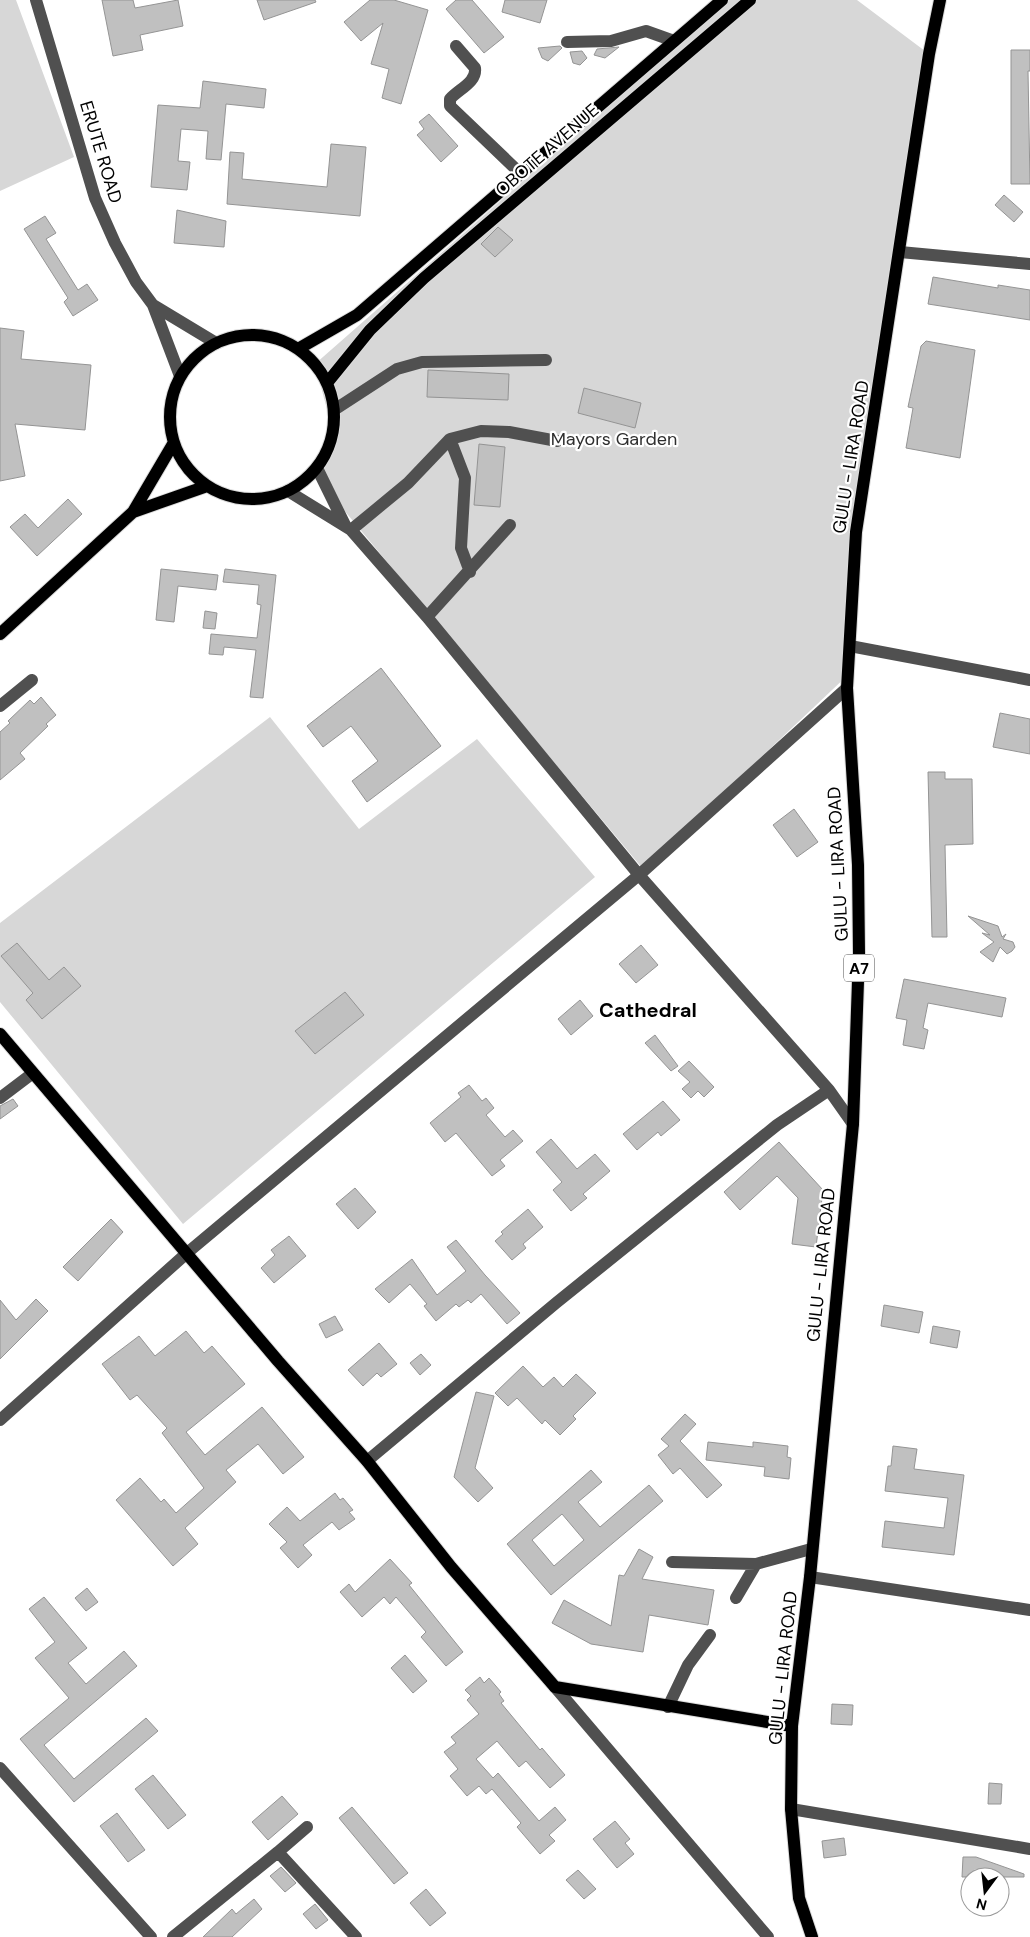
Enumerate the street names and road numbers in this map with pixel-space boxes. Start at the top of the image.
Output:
street label: ERUTE ROAD [74,98,128,206]
street label: OBOTE AVENUE [490,98,604,202]
street label: GULU - LIRA ROAD [827,379,875,535]
street label: GULU - LIRA ROAD [822,786,854,942]
road number: A7 [844,954,874,981]
street label: GULU - LIRA ROAD [801,1187,841,1343]
street label: GULU - LIRA ROAD [763,1590,803,1746]

